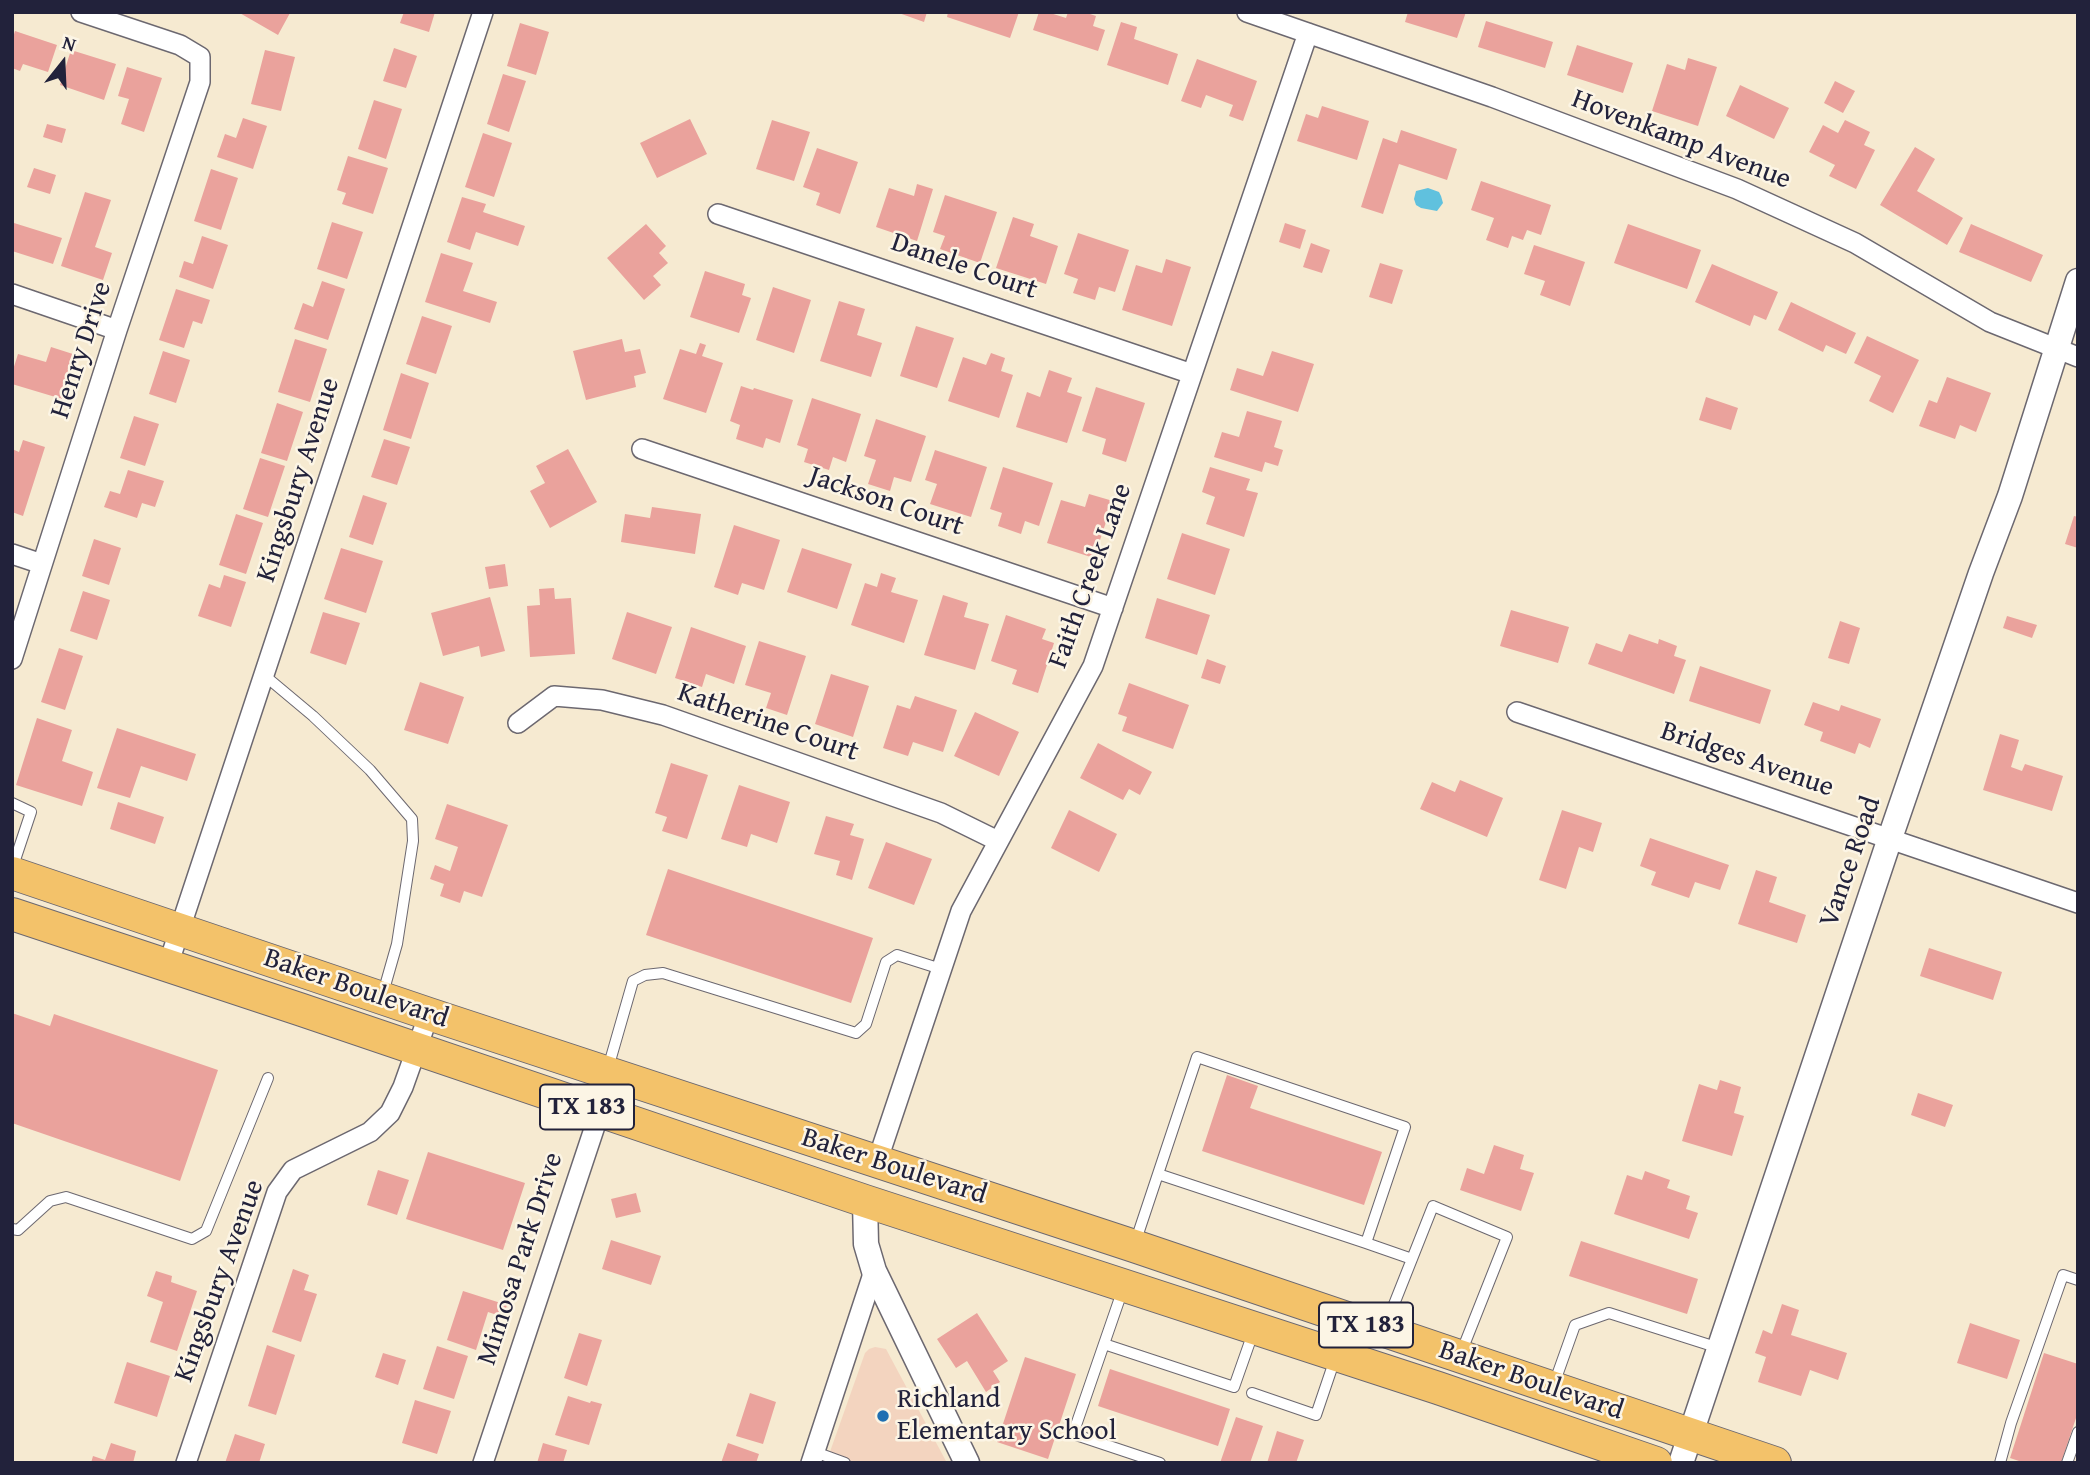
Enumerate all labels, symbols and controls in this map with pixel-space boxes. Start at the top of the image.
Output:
north arrow [28,28,98,98]
text: N [59,28,80,58]
street label: Hovenkamp Avenue [1567,83,1795,197]
street label: Danele Court [887,226,1041,308]
street label: Henry Drive [44,277,120,423]
street label: Kingsbury Avenue [250,374,348,586]
street label: Jackson Court [804,460,968,544]
street label: Faith Creek Lane [1042,479,1140,673]
street label: Katherine Court [673,676,863,770]
street label: Bridges Avenue [1656,715,1838,805]
street label: Vance Road [1813,792,1889,932]
street label: Baker Boulevard [259,942,453,1036]
road number: TX 183 [540,1084,634,1130]
street label: Baker Boulevard [797,1121,991,1213]
street label: Mimosa Park Drive [471,1148,571,1370]
street label: Kingsbury Avenue [168,1175,272,1387]
road number: TX 183 [1319,1302,1413,1348]
street label: Baker Boulevard [1434,1334,1628,1428]
place label: Richland Elementary School [897,1383,1116,1449]
marker: Richland Elementary School [875,1408,891,1424]

